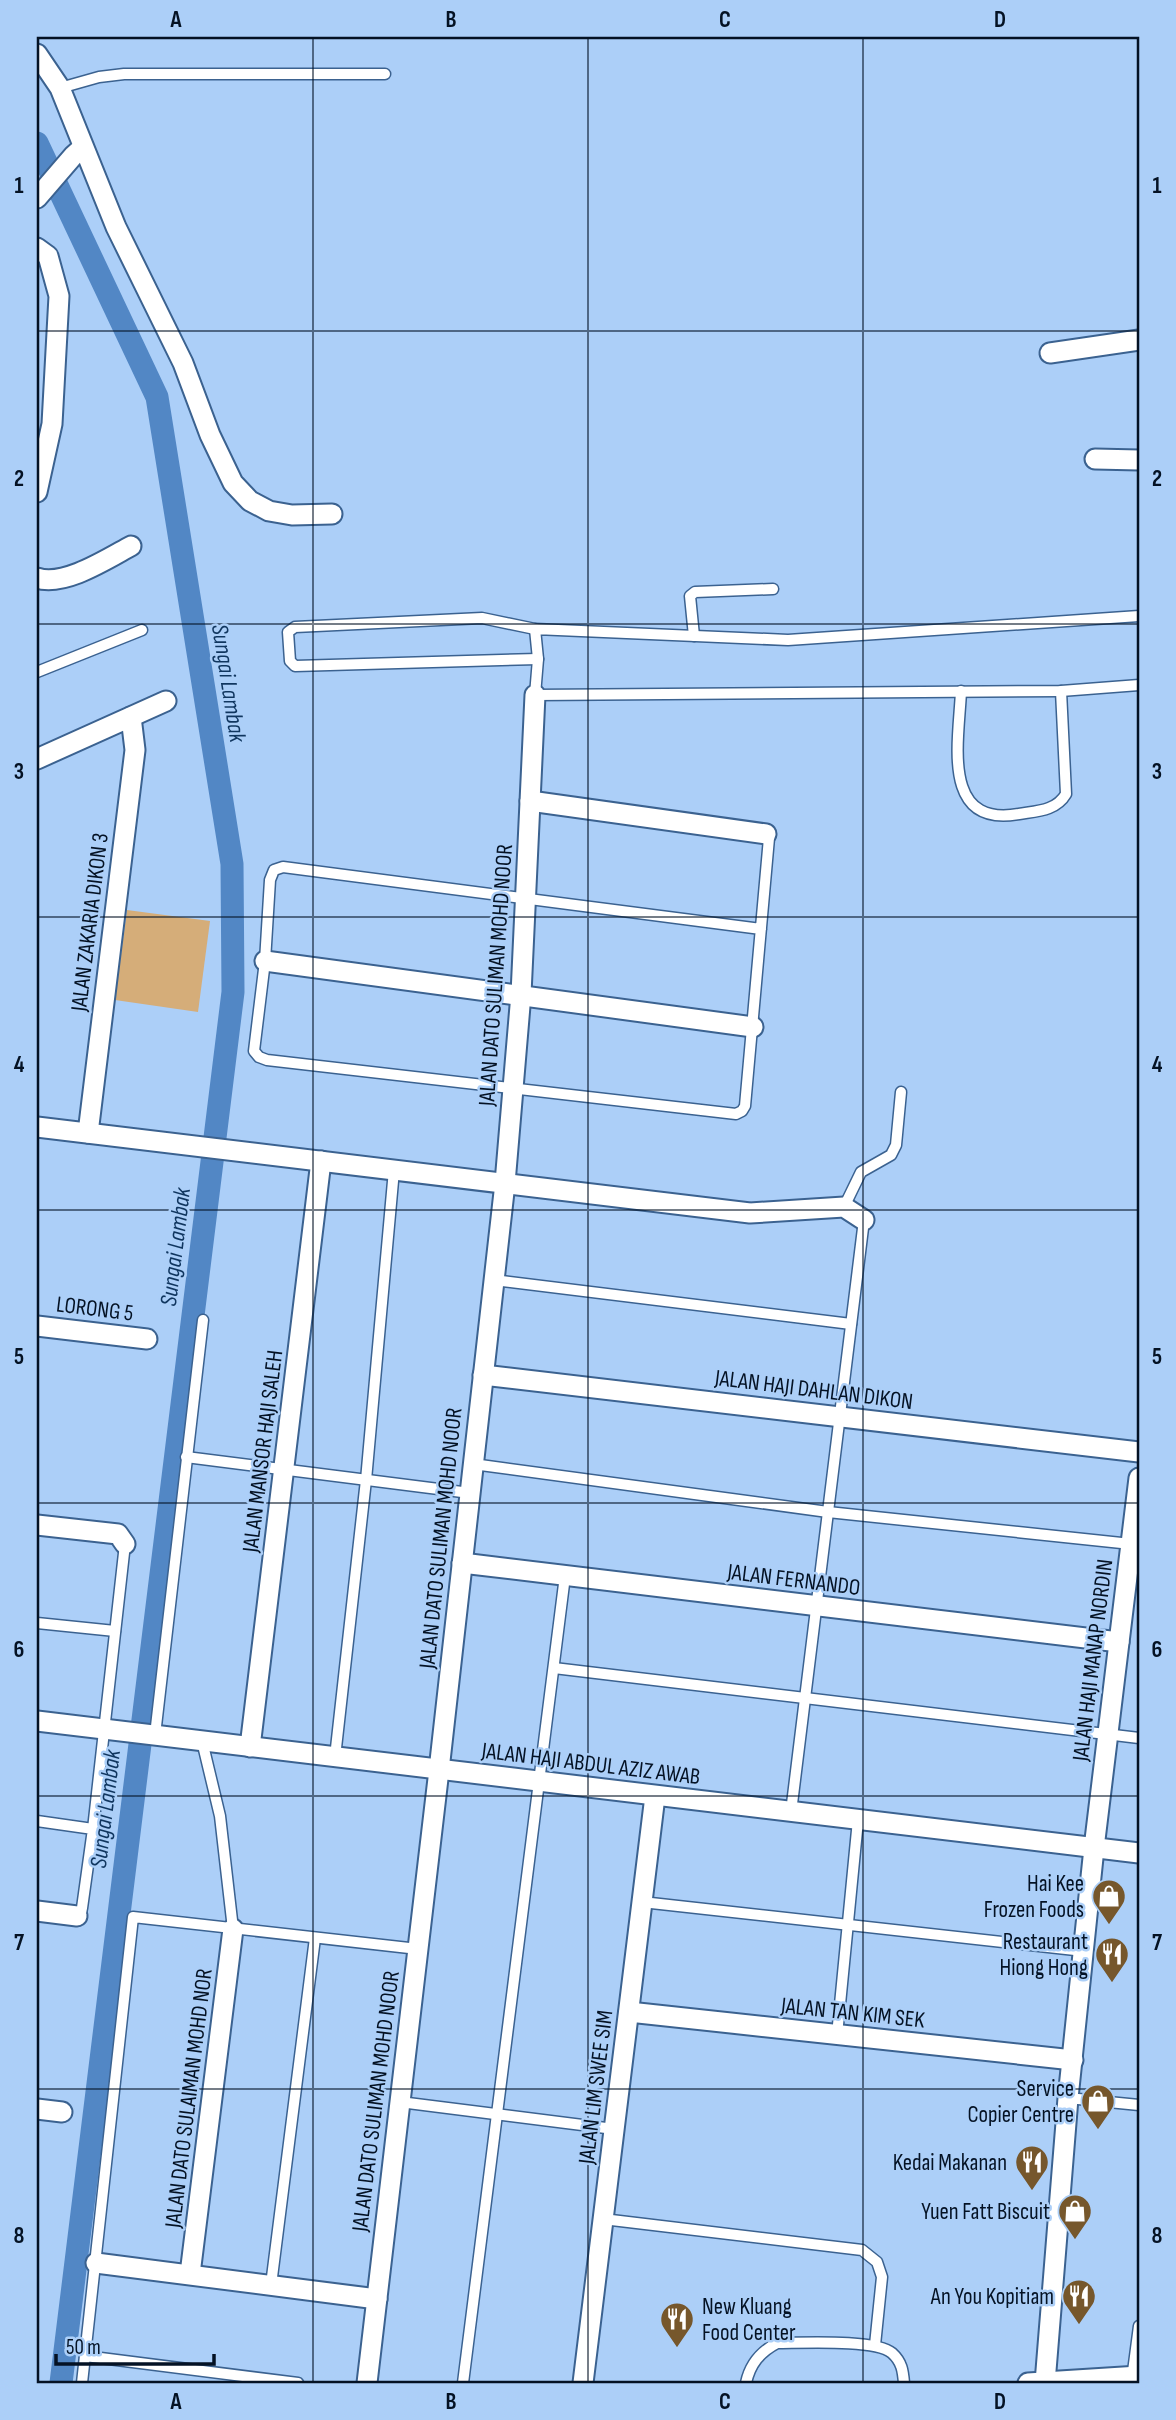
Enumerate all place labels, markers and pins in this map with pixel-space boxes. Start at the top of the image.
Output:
place label: Hai Kee Frozen Foods [984,1870,1084,1924]
shop icon: Hai Kee Frozen Foods [1090,1877,1128,1926]
place label: Restaurant Hiong Hong [1000,1928,1088,1982]
restaurant icon: Restaurant Hiong Hong [1093,1935,1131,1984]
place label: Service Copier Centre [968,2075,1074,2129]
shop icon: Service Copier Centre [1079,2082,1117,2131]
restaurant icon: Kedai Makanan [1013,2143,1051,2192]
place label: Kedai Makanan [893,2149,1007,2177]
shop icon: Yuen Fatt Biscuit [1056,2192,1094,2241]
place label: Yuen Fatt Biscuit [921,2198,1050,2226]
restaurant icon: An You Kopitiam [1060,2277,1098,2326]
place label: An You Kopitiam [930,2283,1054,2311]
place label: New Kluang Food Center [702,2293,796,2347]
restaurant icon: New Kluang Food Center [658,2300,696,2349]

